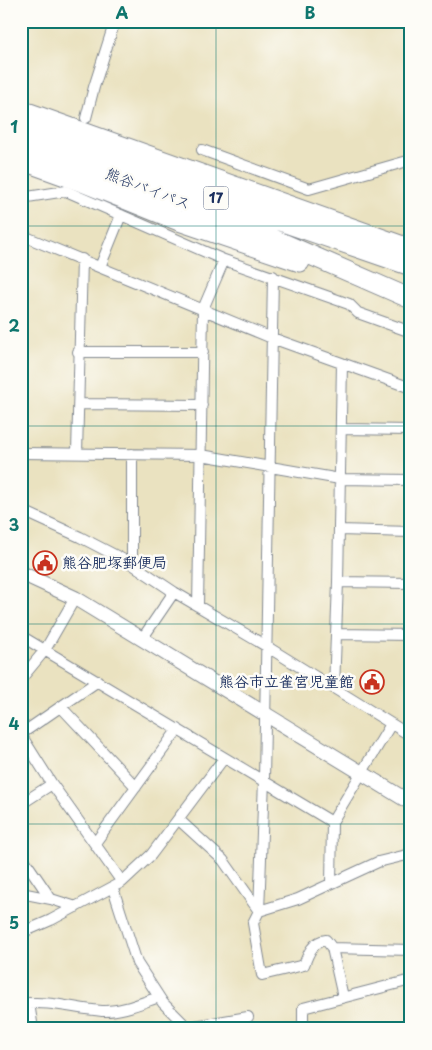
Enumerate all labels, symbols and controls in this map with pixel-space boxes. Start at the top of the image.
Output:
text: A [116,0,129,24]
text: B [305,0,316,24]
text: 1 [10,114,18,138]
street label: 熊谷バイパス [103,161,195,214]
road number: 17 [204,187,228,210]
text: 2 [8,313,20,337]
text: 3 [9,512,19,536]
public building icon: 熊谷肥塚郵便局 [32,550,58,576]
place label: 熊谷肥塚郵便局 [62,550,167,573]
place label: 熊谷市立雀宮児童館 [219,669,354,692]
public building icon: 熊谷市立雀宮児童館 [359,669,385,695]
text: 4 [9,711,20,735]
text: 5 [9,910,19,934]

